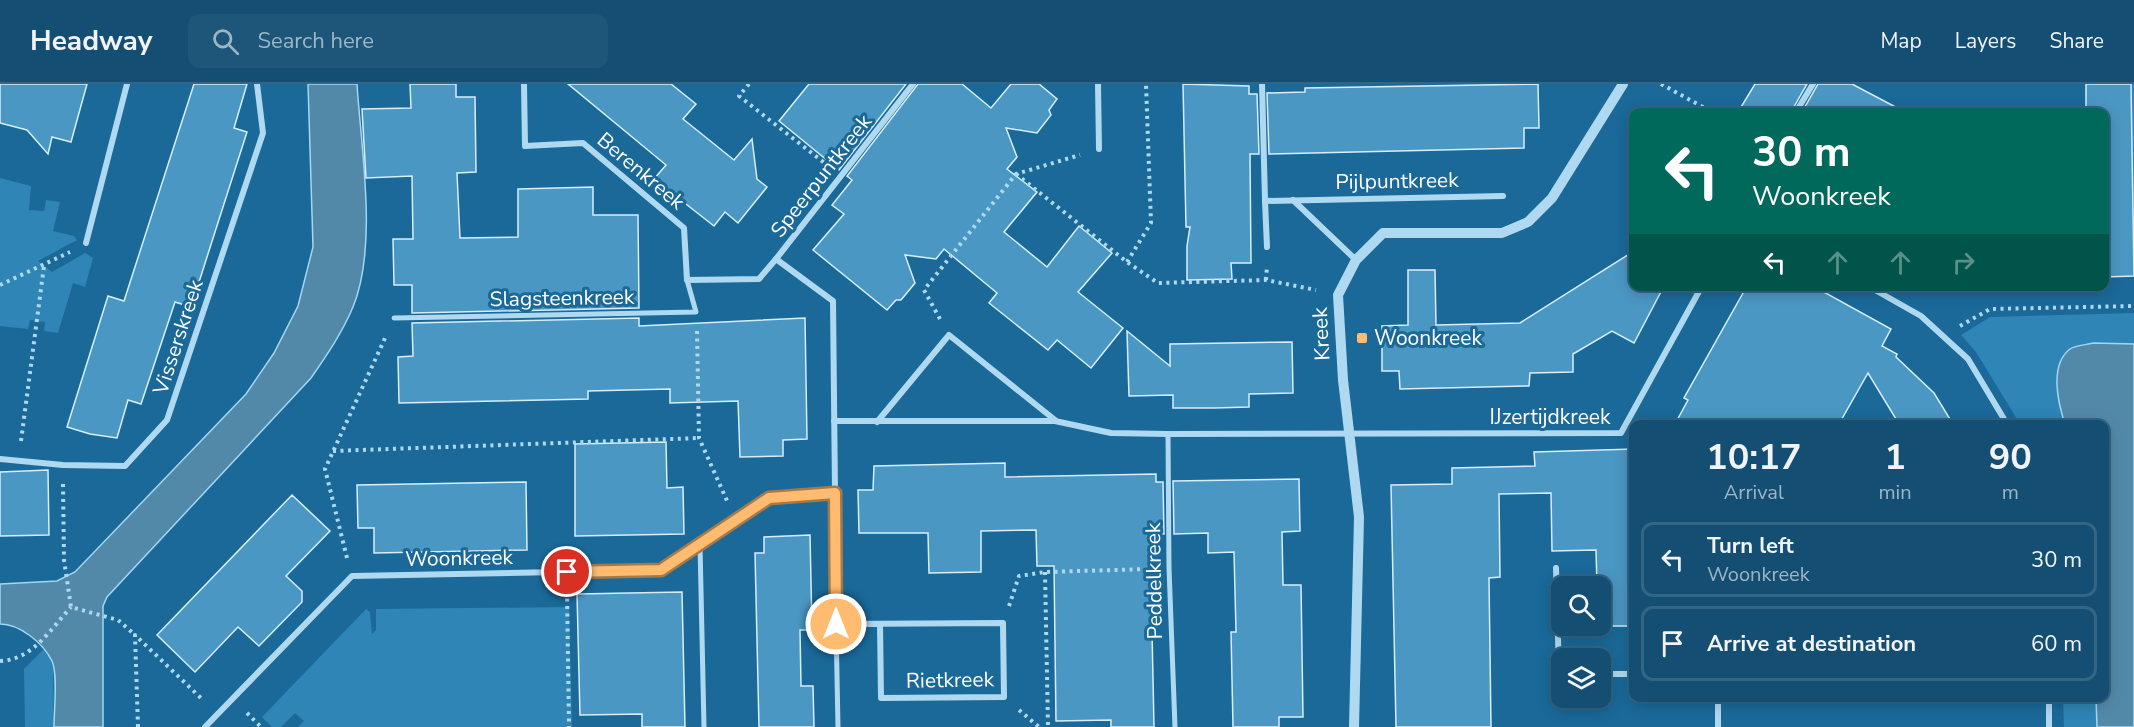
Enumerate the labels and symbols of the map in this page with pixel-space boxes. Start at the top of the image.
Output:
street label: Speerpuntkreek [764,108,878,243]
street label: Berenkreek [591,126,691,216]
street label: Pijlpuntkreek [1335,166,1459,196]
street label: Visserskreek [146,276,210,399]
street label: Slagsteenkreek [489,283,635,313]
street label: Kreek [1306,306,1336,361]
place label: Woonkreek [1374,324,1482,352]
marker: Woonkreek [1355,331,1369,345]
street label: IJzertijdkreek [1489,403,1611,431]
street label: Peddelkreek [1139,522,1169,640]
street label: Woonkreek [405,543,514,573]
pin [541,546,592,597]
position arrow [804,592,868,656]
street label: Rietkreek [906,665,995,695]

